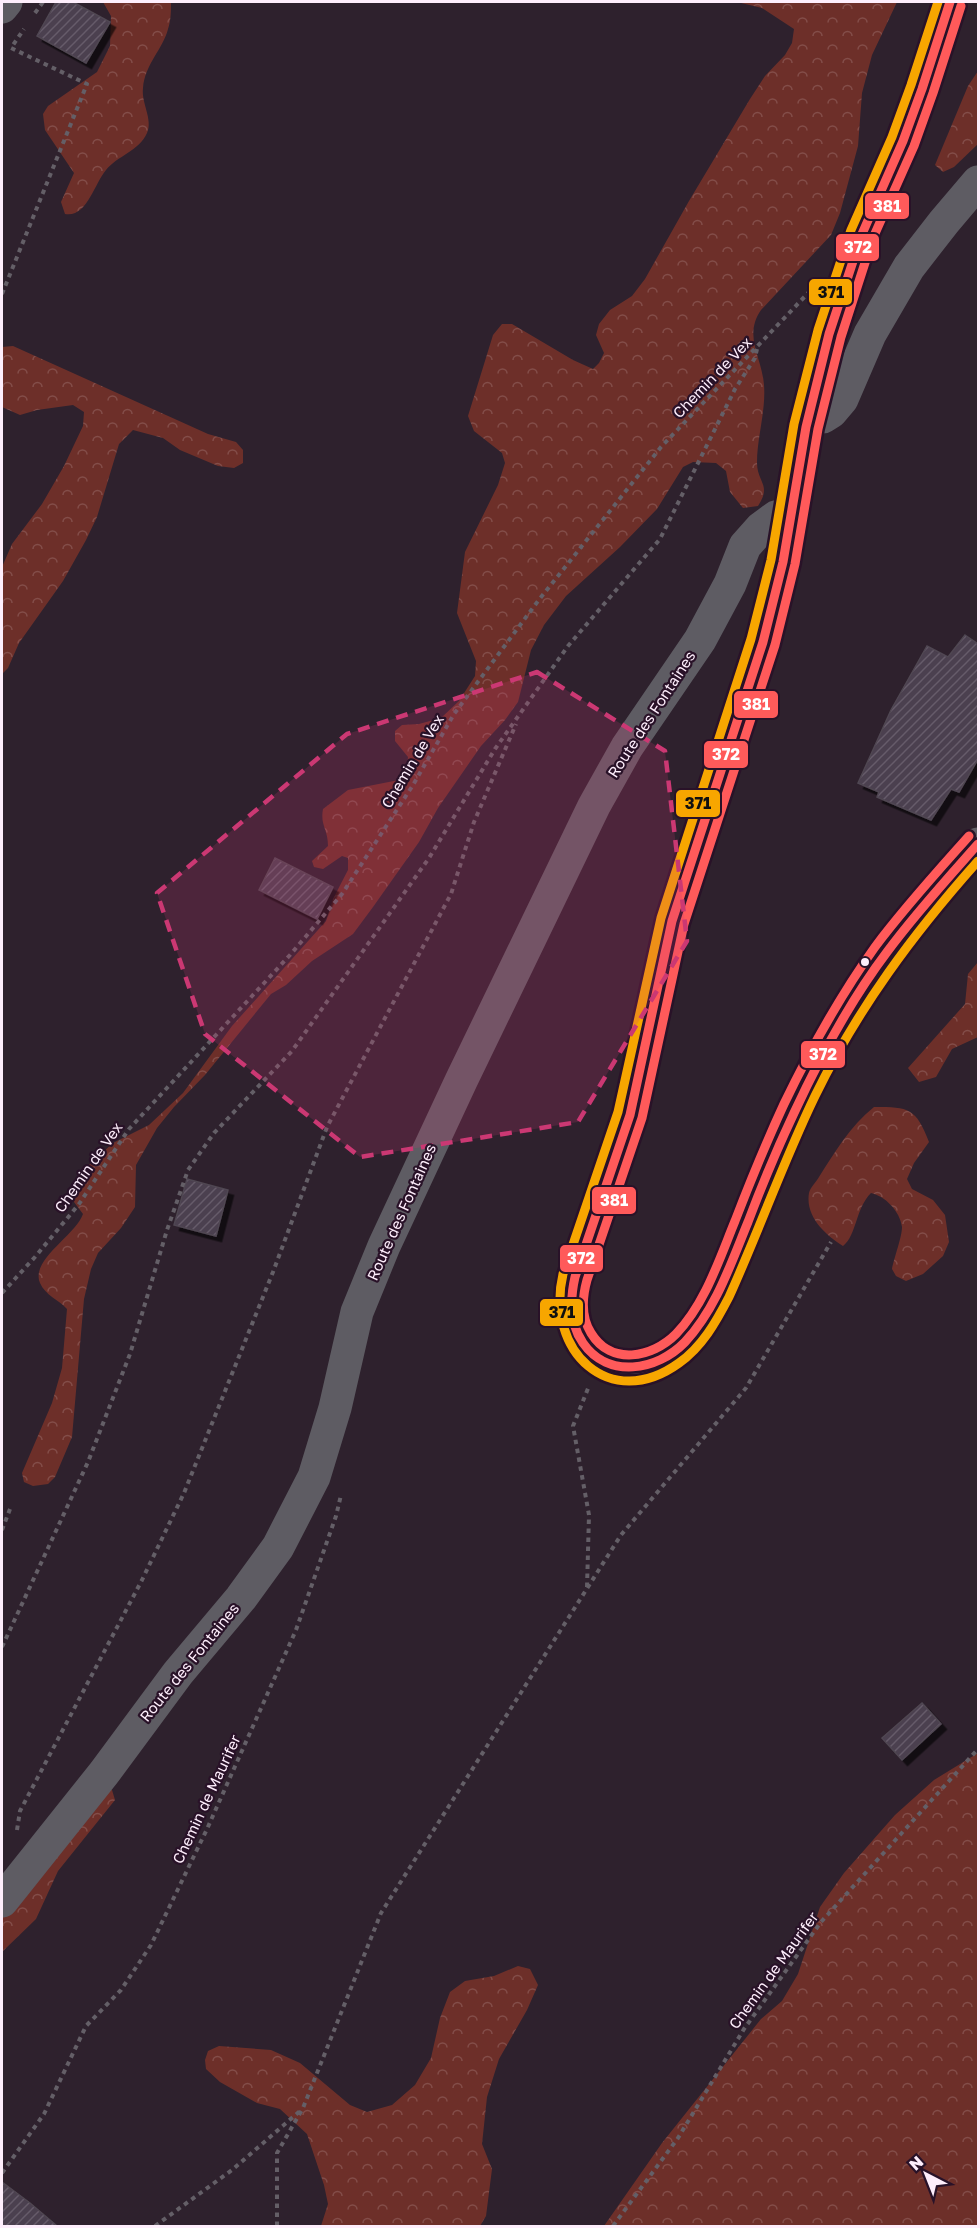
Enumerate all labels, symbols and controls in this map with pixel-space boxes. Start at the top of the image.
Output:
line badge: 381 [864,192,910,220]
text: 381 [873,196,901,216]
line badge: 372 [835,233,880,262]
text: 372 [844,237,872,257]
line badge: 371 [808,278,853,306]
text: 371 [818,282,844,302]
street label: Chemin de Vex [669,333,755,421]
street label: Route des Fontaines [603,647,699,781]
line badge: 381 [733,690,779,719]
text: 381 [742,694,770,714]
street label: Chemin de Vex [377,711,447,811]
line badge: 372 [703,740,749,769]
text: 372 [712,744,740,764]
line badge: 371 [675,789,721,818]
text: 371 [685,793,711,813]
unlabelled marker [859,956,871,968]
line badge: 372 [800,1040,846,1069]
text: 372 [809,1044,837,1064]
street label: Chemin de Vex [50,1118,126,1216]
street label: Route des Fontaines [363,1141,439,1283]
line badge: 381 [591,1186,637,1215]
text: 381 [600,1190,628,1210]
line badge: 372 [559,1244,604,1273]
text: 372 [567,1248,595,1268]
line badge: 371 [539,1298,584,1327]
text: 371 [549,1302,575,1322]
street label: Route des Fontaines [136,1599,242,1725]
street label: Chemin de Maurifer [168,1732,244,1866]
street label: Chemin de Maurifer [724,1908,822,2032]
north arrow [896,2144,956,2204]
text: N [905,2151,927,2174]

